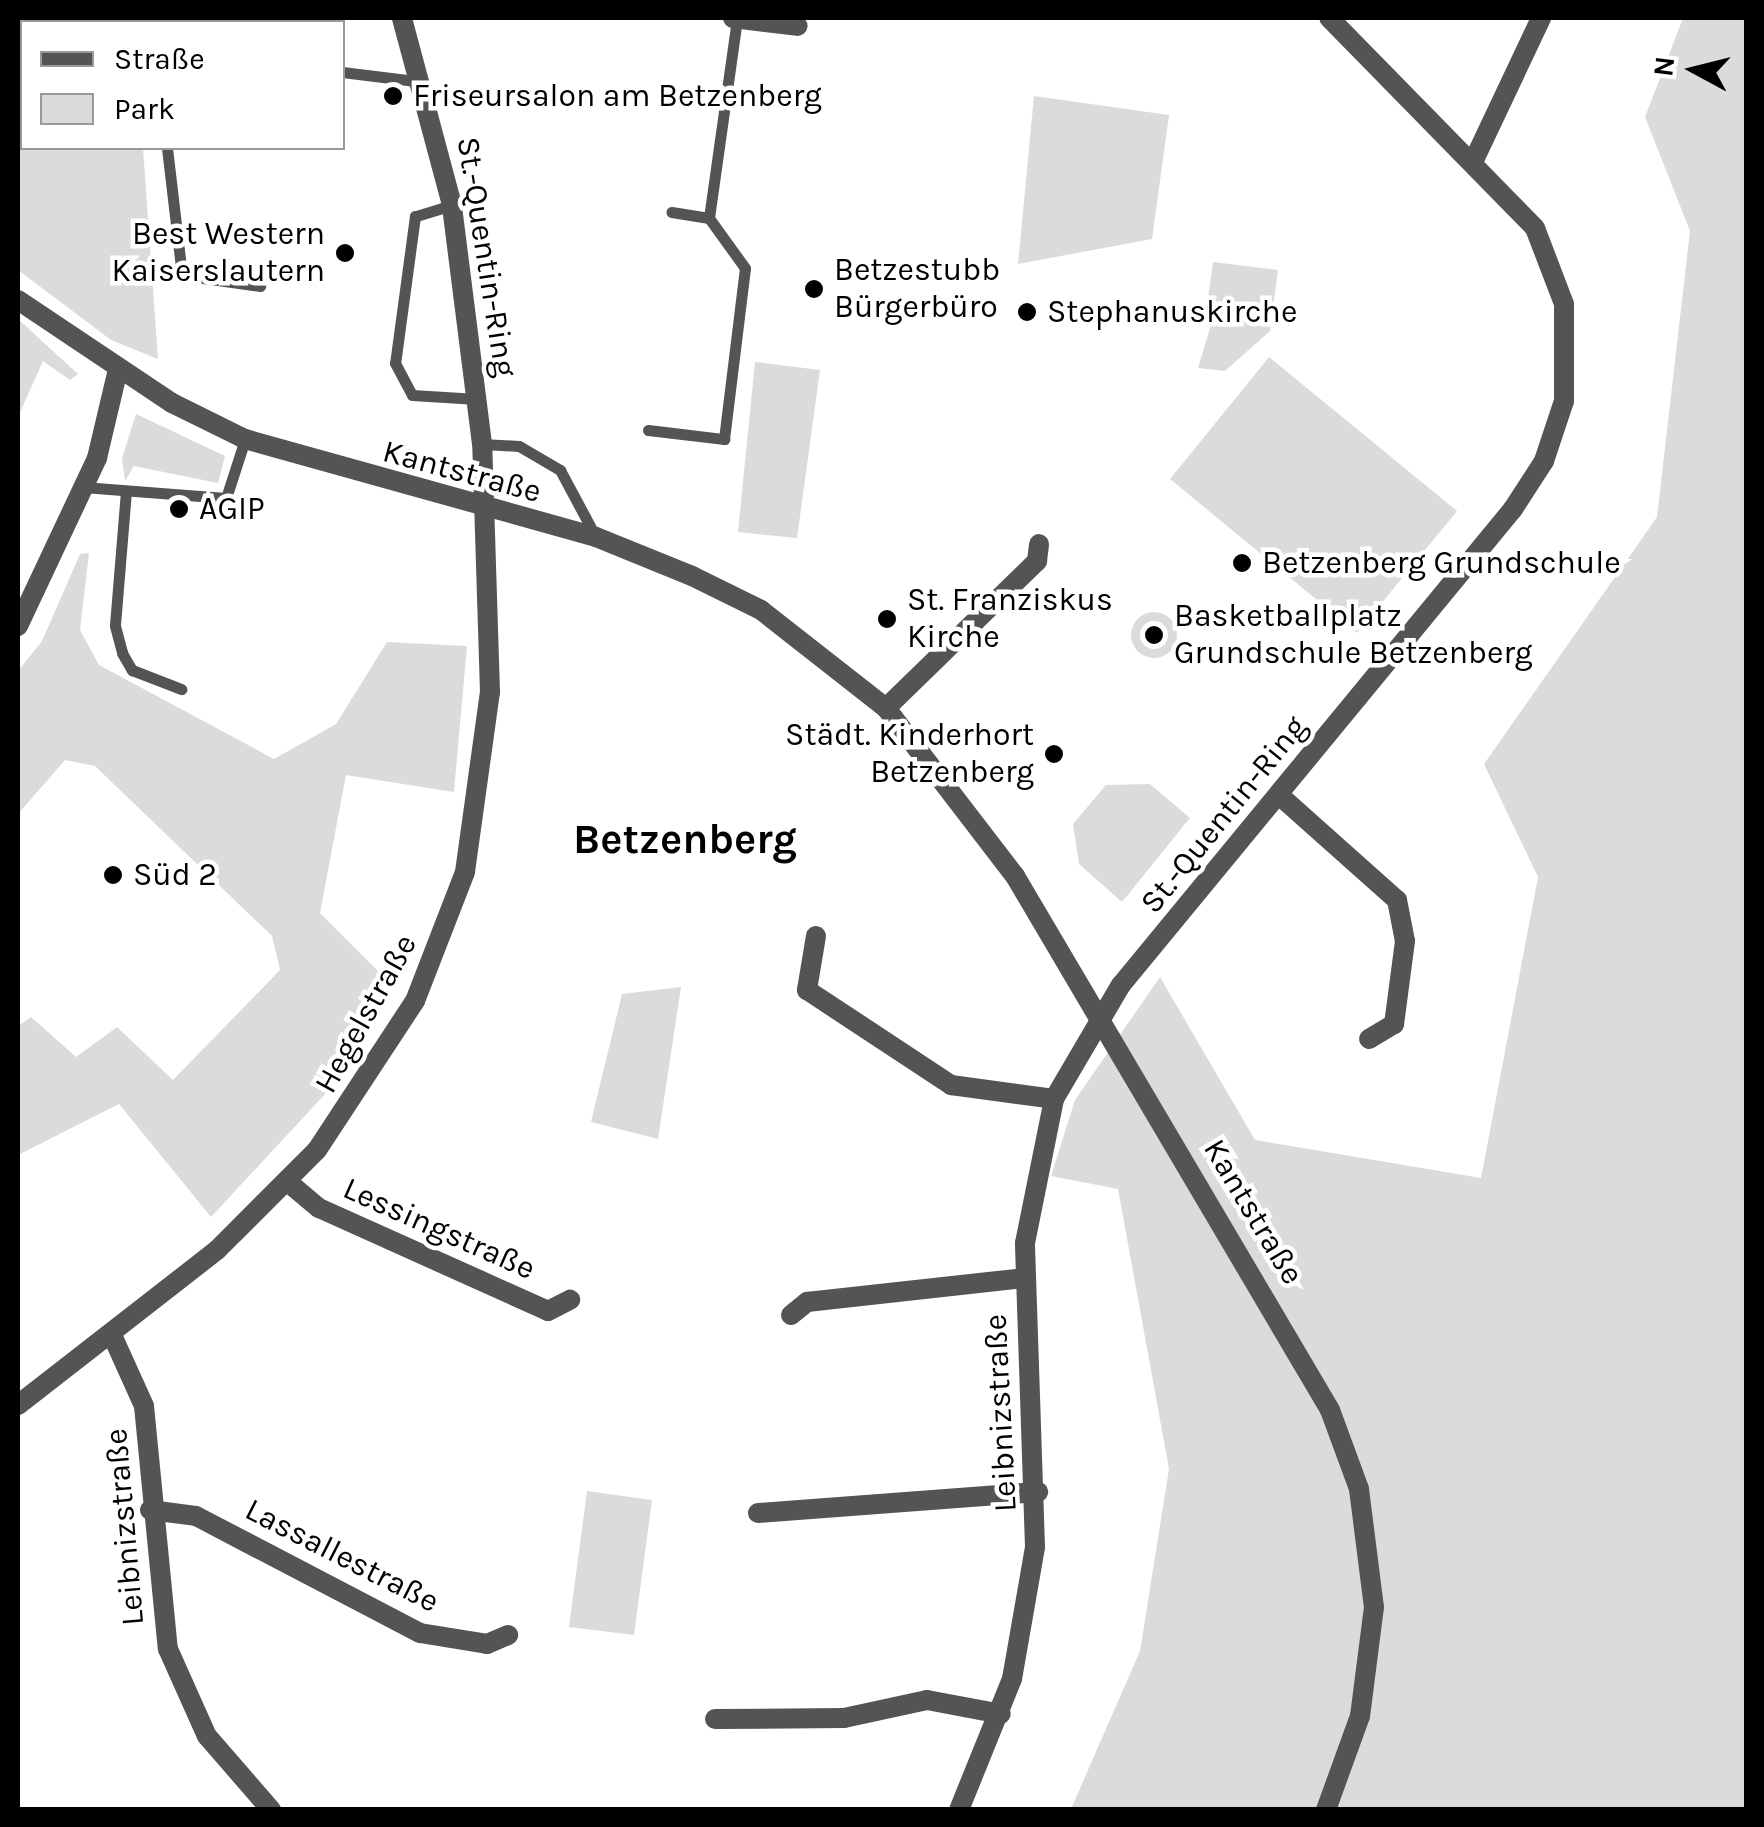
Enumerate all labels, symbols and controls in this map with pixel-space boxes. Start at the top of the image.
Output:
legend [20,20,345,150]
north arrow [1644,20,1744,120]
text: Straße [114,41,205,77]
text: N [1646,54,1681,78]
place label: Friseursalon am Betzenberg [413,77,822,115]
marker: Friseursalon am Betzenberg [382,85,404,107]
text: Park [114,91,175,127]
street label: St.-Quentin-Ring [448,134,524,380]
place label: Best Western Kaiserslautern [111,216,325,291]
marker: Best Western Kaiserslautern [334,242,356,264]
place label: Betzestubb Bürgerbüro [834,252,1000,327]
marker: Betzestubb Bürgerbüro [803,278,825,300]
place label: Stephanuskirche [1047,293,1297,331]
marker: Stephanuskirche [1016,301,1038,323]
street label: Kantstraße [379,432,545,512]
place label: AGIP [199,490,265,528]
marker: AGIP [168,498,190,520]
place label: Betzenberg Grundschule [1262,544,1621,582]
marker: Betzenberg Grundschule [1231,552,1253,574]
place label: St. Franziskus Kirche [907,582,1113,657]
place label: Basketballplatz Grundschule Betzenberg [1174,598,1533,673]
marker: St. Franziskus Kirche [876,608,898,630]
marker: Basketballplatz Grundschule Betzenberg [1143,624,1165,646]
street label: St.-Quentin-Ring [1133,709,1315,921]
place label: Städt. Kinderhort Betzenberg [785,717,1034,792]
marker: Städt. Kinderhort Betzenberg [1043,743,1065,765]
district label: Betzenberg [573,814,797,864]
place label: Süd 2 [133,856,217,894]
marker: Süd 2 [102,864,124,886]
street label: Hegelstraße [307,928,425,1100]
street label: Kantstraße [1195,1132,1311,1292]
street label: Lessingstraße [337,1170,541,1288]
street label: Leibnizstraße [977,1313,1025,1513]
street label: Leibnizstraße [97,1427,153,1627]
street label: Lassallestraße [239,1491,445,1621]

